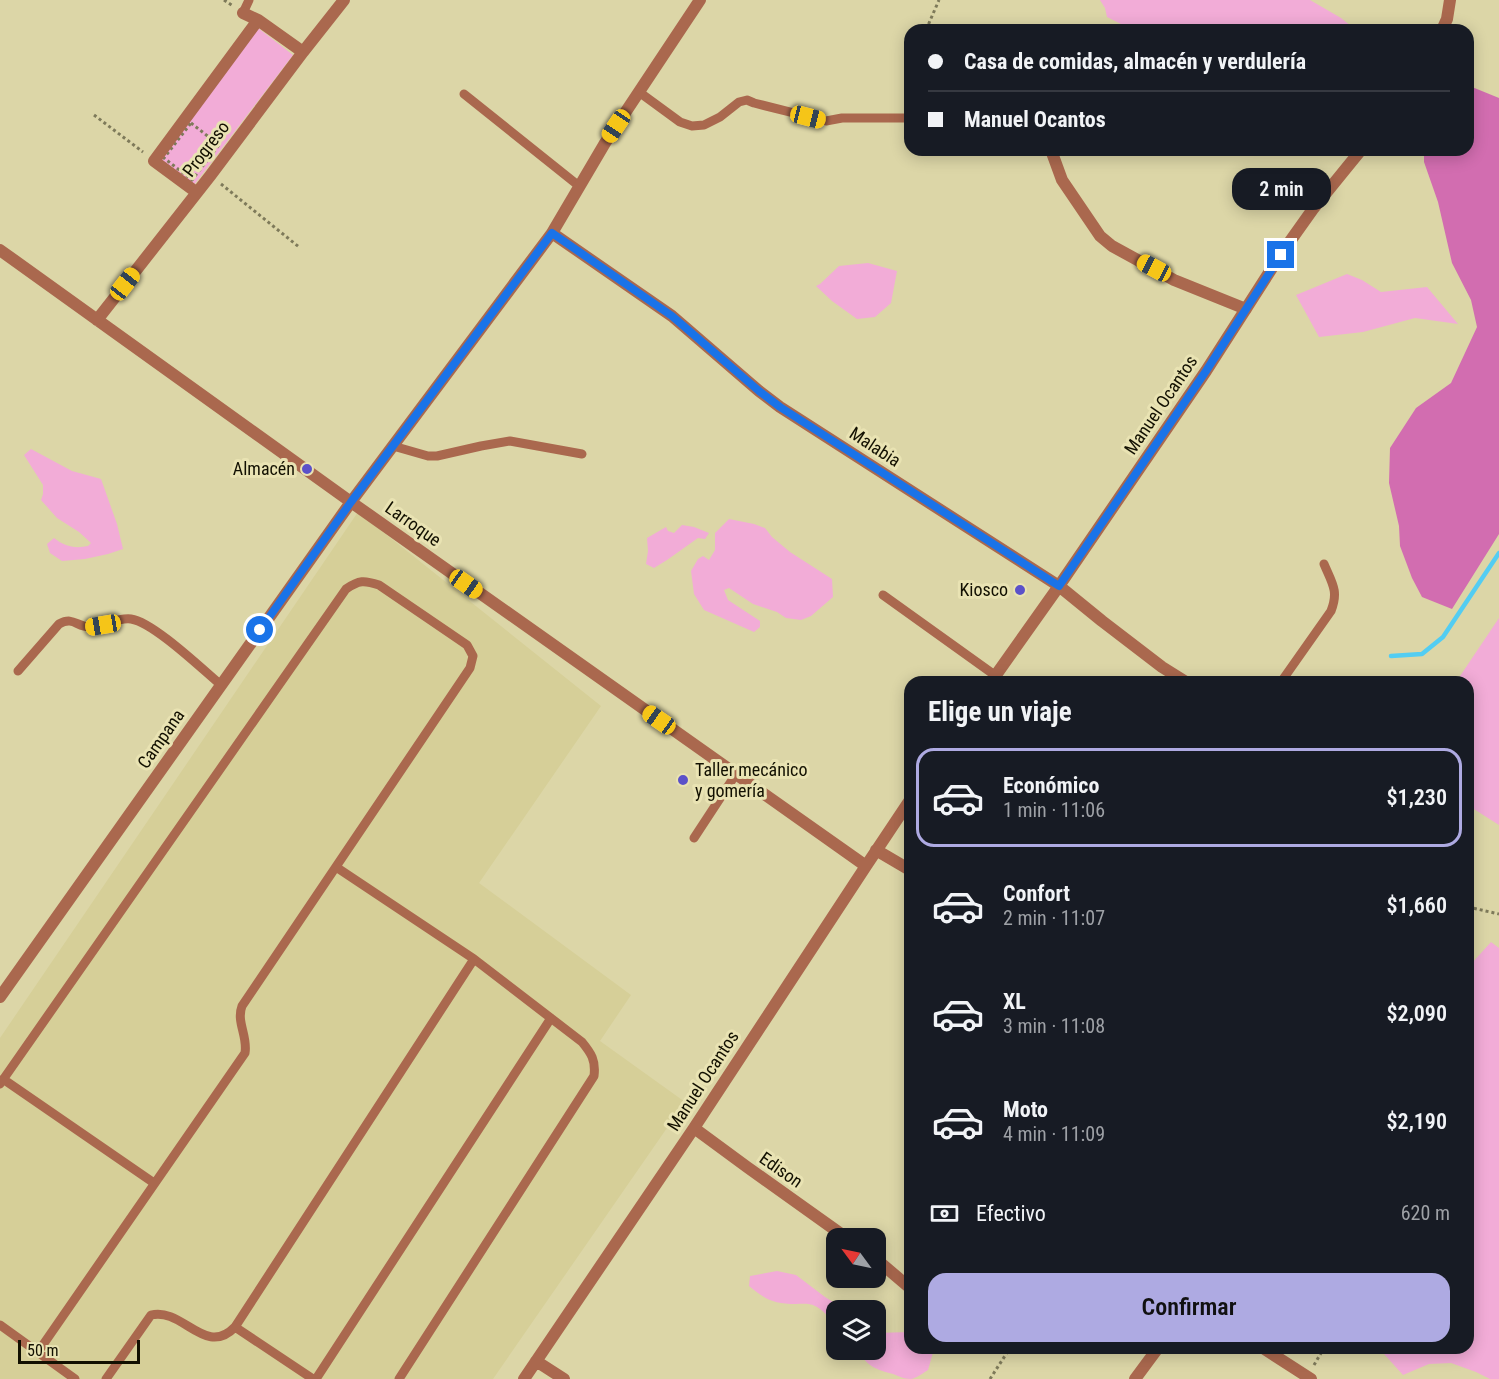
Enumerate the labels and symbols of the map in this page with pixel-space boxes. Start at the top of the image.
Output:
car [788,104,828,130]
car [598,106,634,146]
street label: Progreso [178,117,233,181]
callout: 2 min [1232,168,1330,210]
route end [1267,241,1294,268]
car [1134,252,1174,284]
car [107,264,143,304]
street label: Manuel Ocantos [1120,351,1202,458]
street label: Malabia [846,422,905,471]
place label: Almacén [233,458,295,479]
marker: Almacén [300,462,314,476]
street label: Larroque [381,497,445,550]
car [446,566,486,602]
place label: Kiosco [959,579,1008,600]
marker: Kiosco [1013,583,1027,597]
car [84,613,122,637]
route start [246,616,273,643]
car [639,702,679,738]
street label: Campana [133,705,188,772]
place label: Taller mecánico y gomería [695,759,807,801]
marker: Taller mecánico y gomería [676,773,690,787]
street label: Manuel Ocantos [662,1027,743,1135]
street label: Edison [756,1147,807,1192]
north arrow [826,1228,886,1288]
scale bar [18,1337,140,1364]

